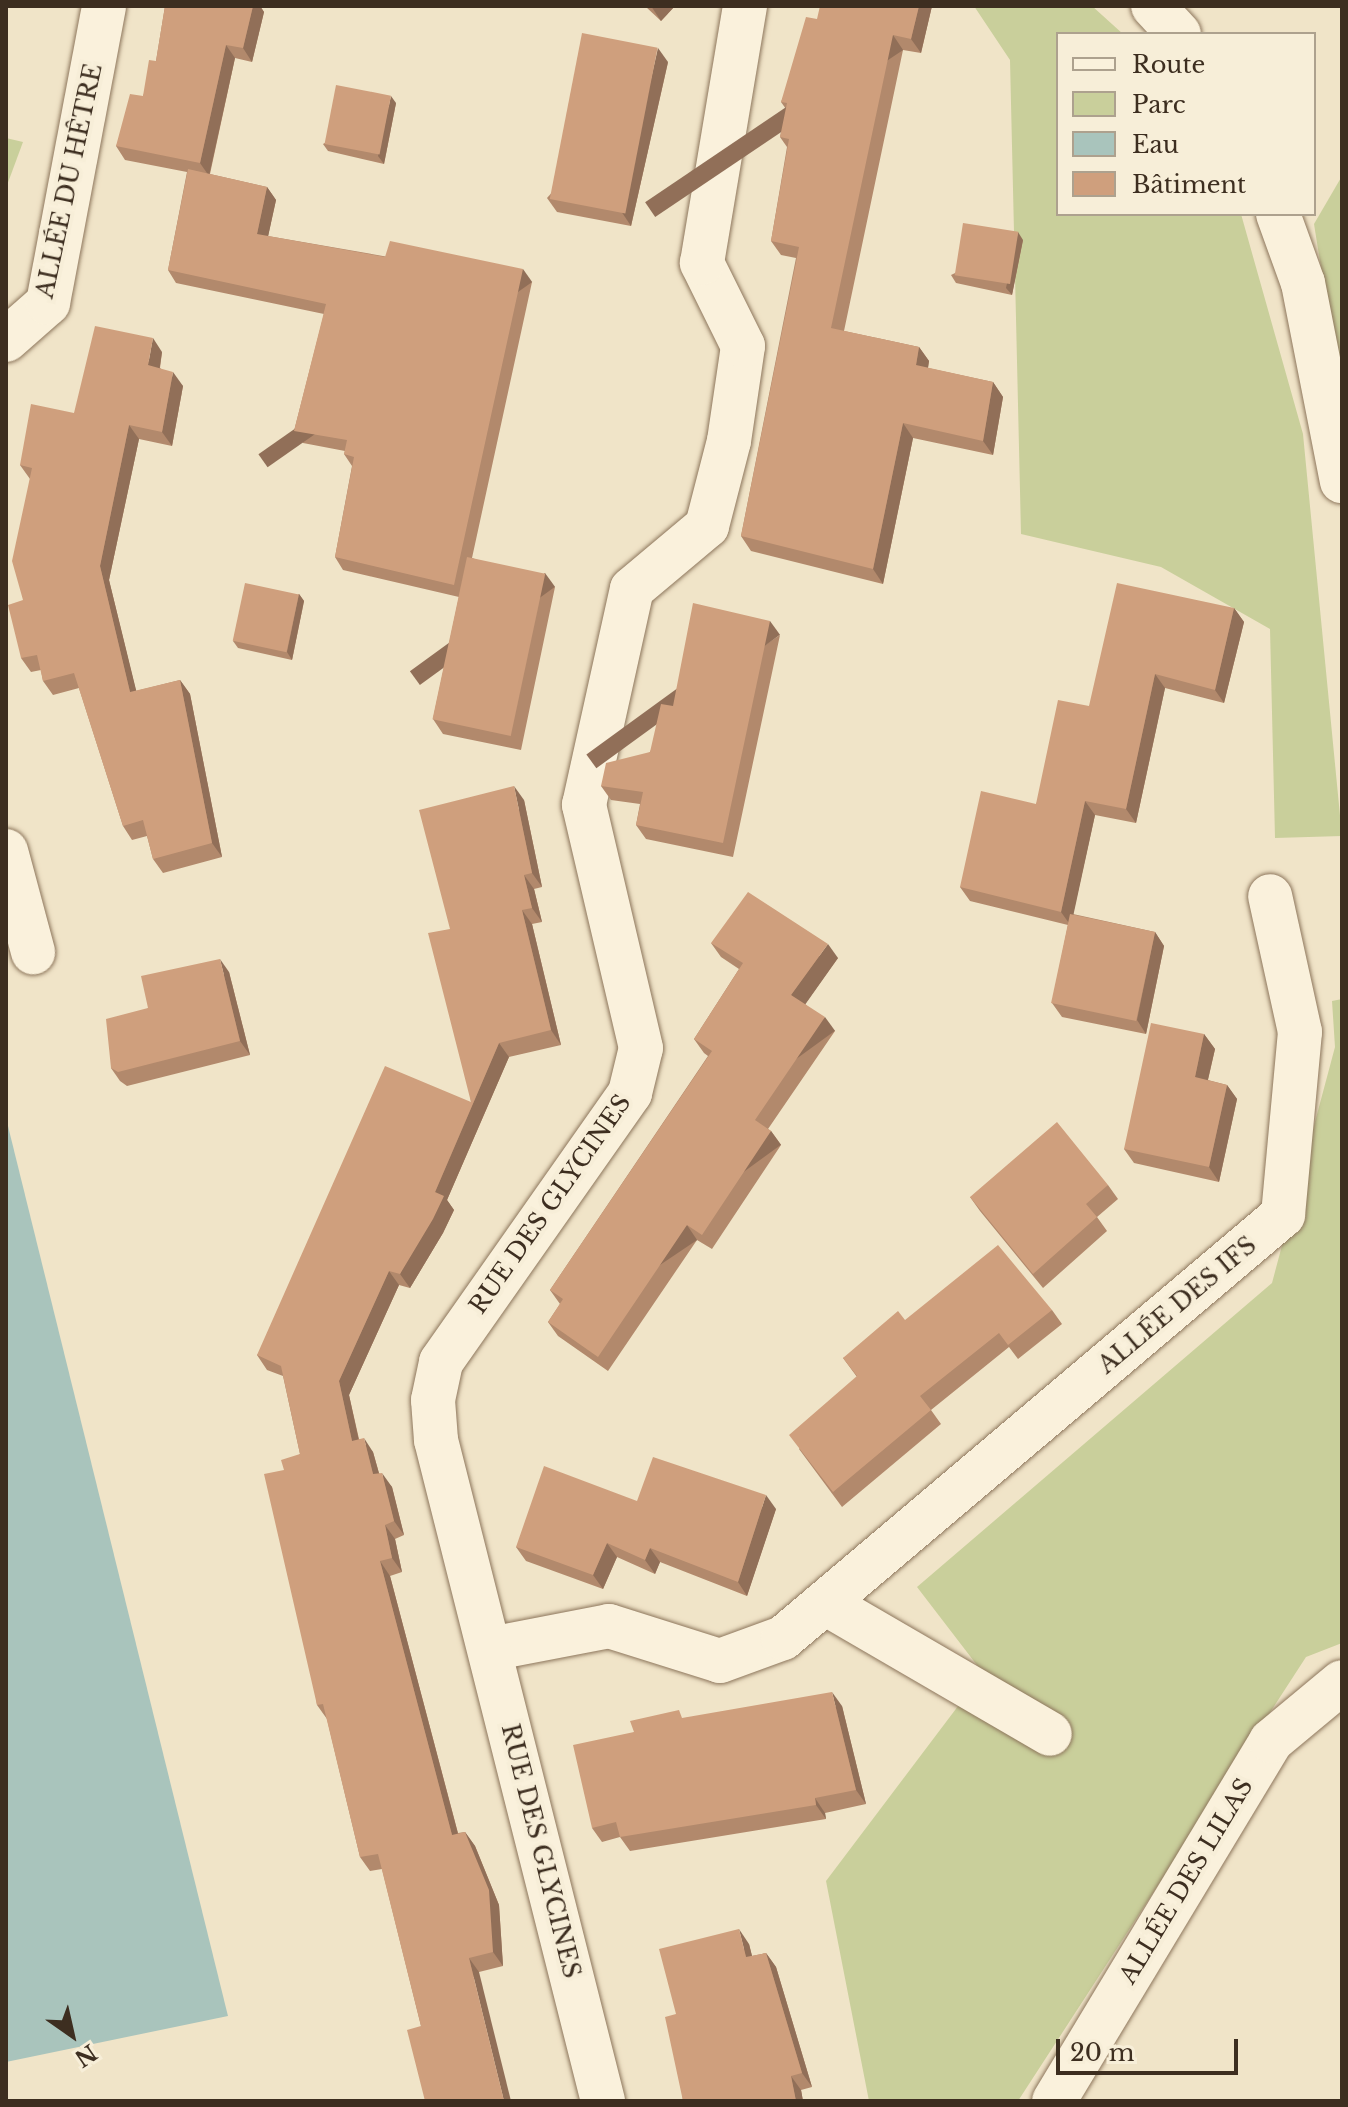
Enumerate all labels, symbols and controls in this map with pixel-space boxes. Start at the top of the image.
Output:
legend [1056,32,1316,216]
text: Route [1132,50,1205,79]
street label: ALLÉE DU HÊTRE [30,61,108,301]
text: Parc [1132,90,1186,119]
text: Eau [1132,130,1179,159]
text: Bâtiment [1132,170,1246,199]
street label: RUE DES GLYCINES [463,1089,637,1319]
street label: ALLÉE DES IFS [1092,1231,1262,1379]
street label: RUE DES GLYCINES [495,1721,587,1981]
street label: ALLÉE DES LILAS [1113,1773,1259,1989]
north arrow [32,1995,112,2075]
scale bar [1060,2023,1242,2073]
text: N [70,2038,102,2072]
text: 20 m [1070,2038,1135,2067]

